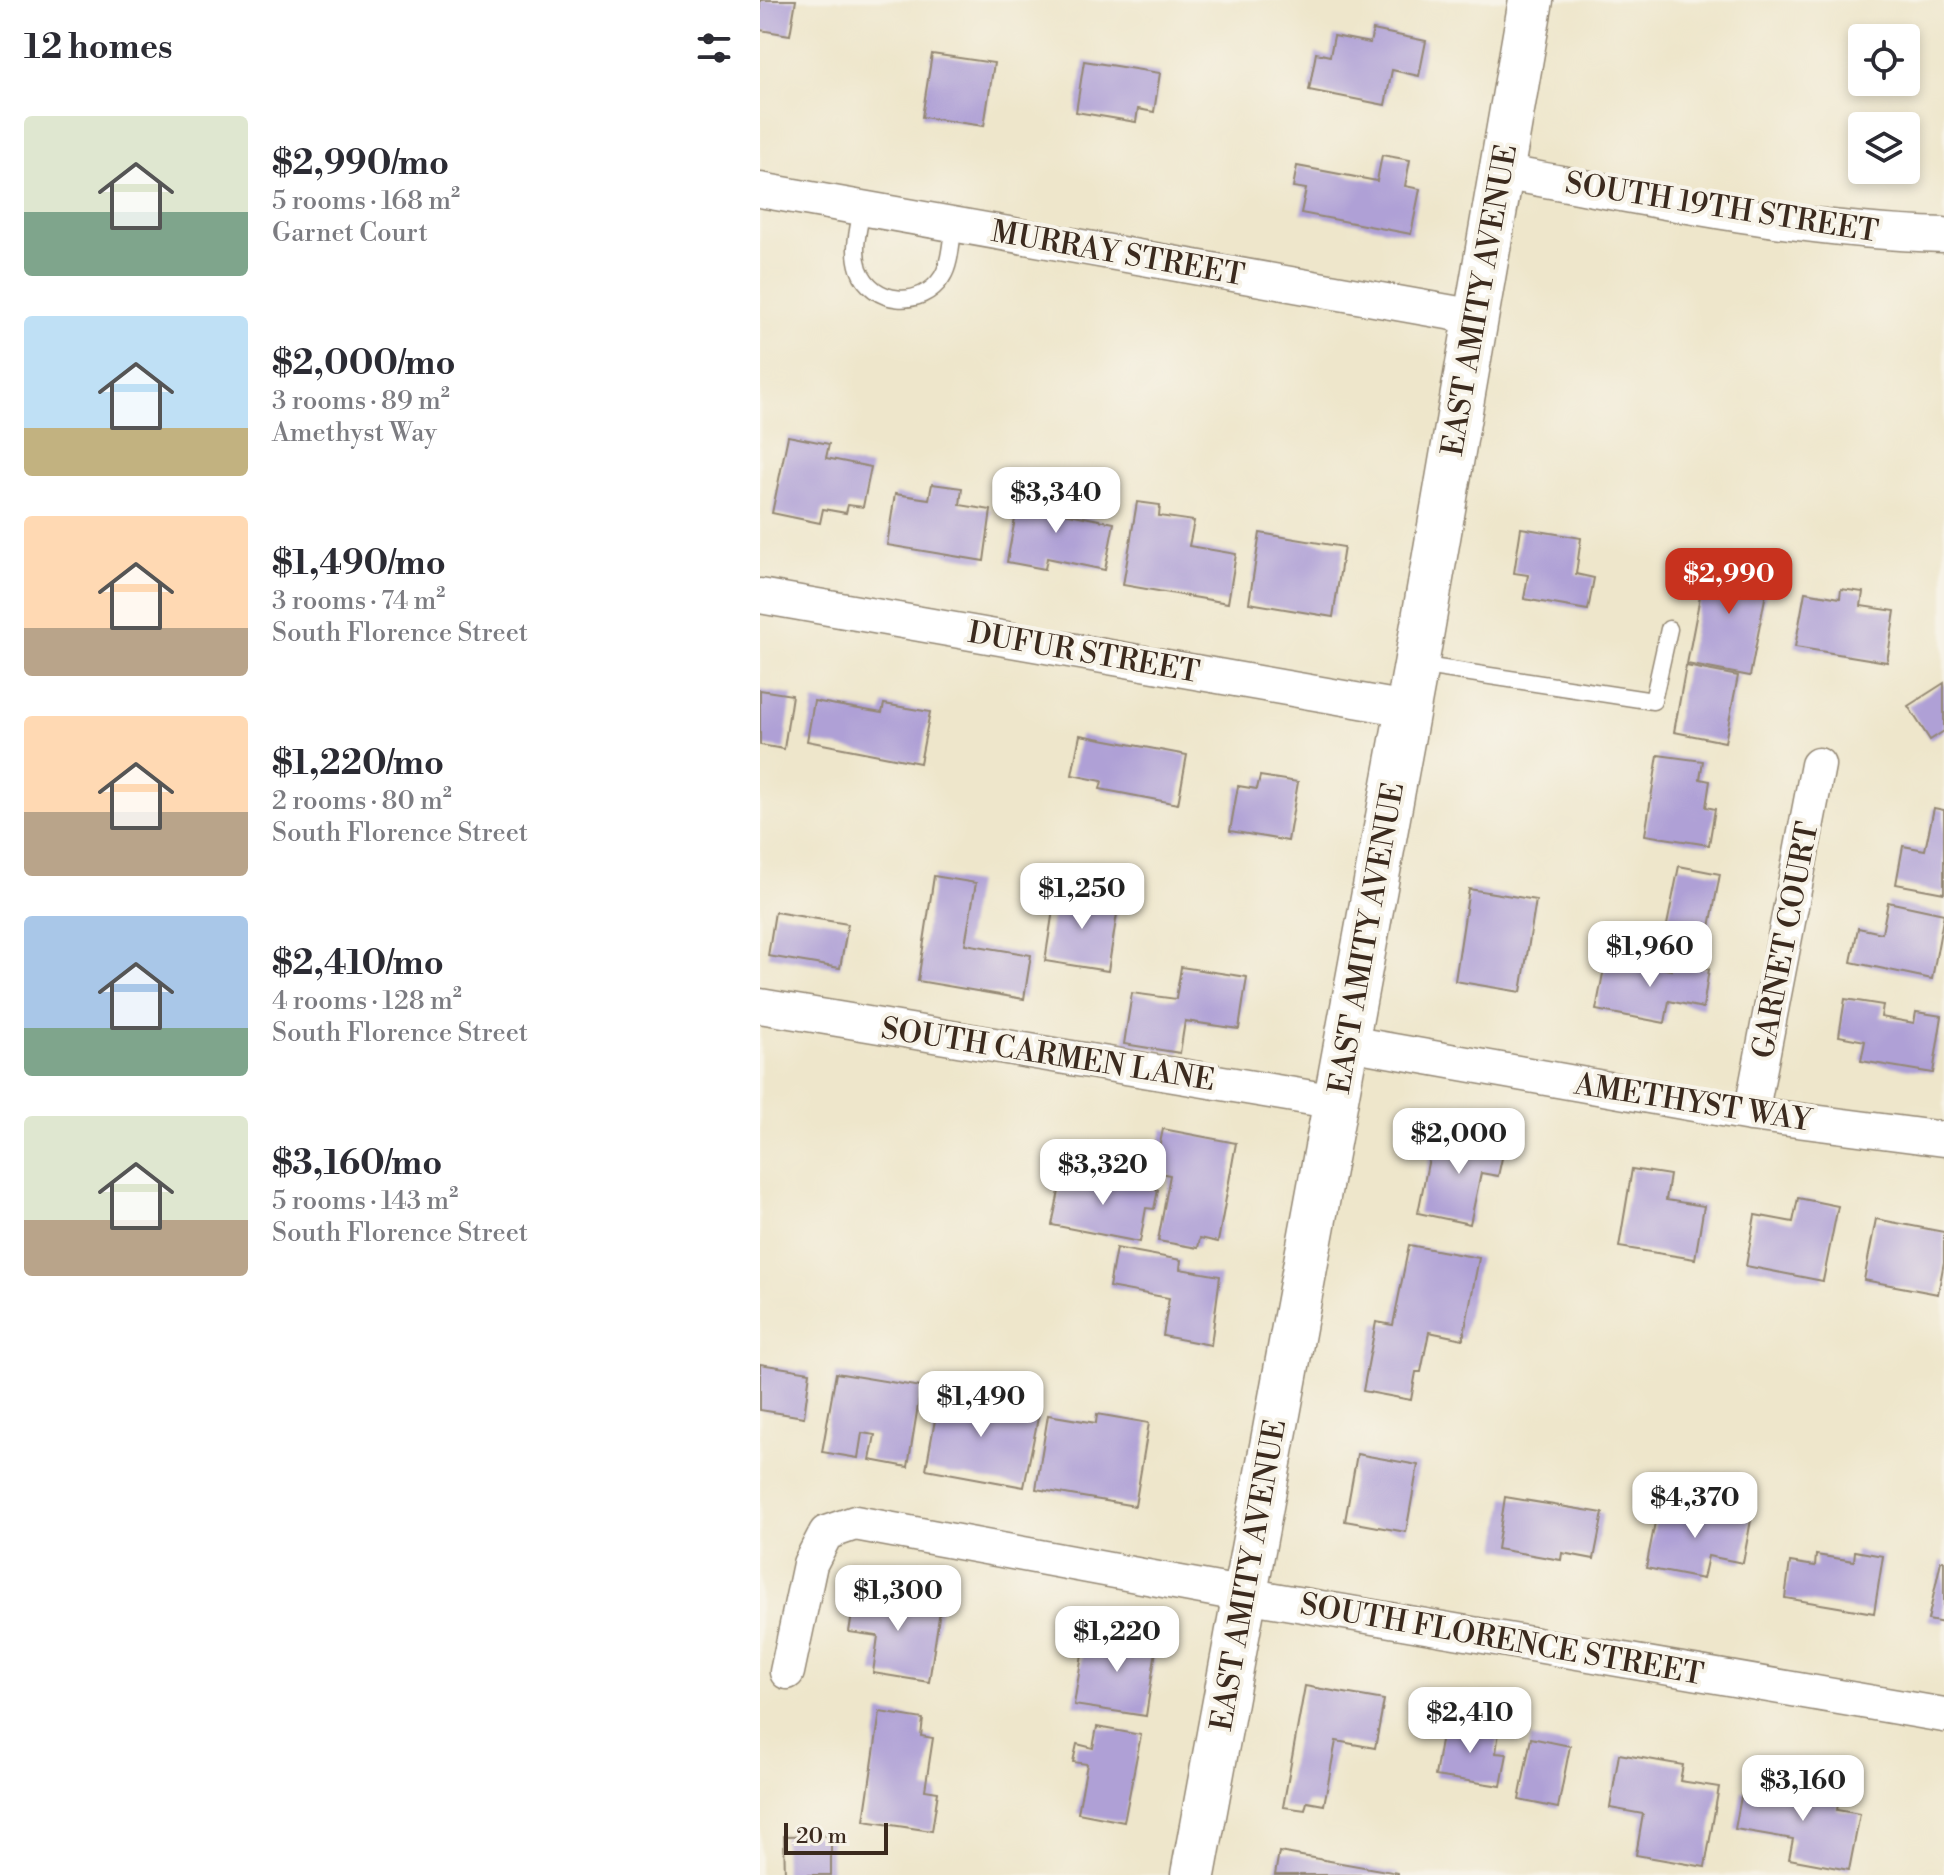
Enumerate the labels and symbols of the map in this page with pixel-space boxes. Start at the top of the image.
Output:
street label: EAST AMITY AVENUE [1434,141,1526,459]
street label: SOUTH 19TH STREET [1563,164,1881,252]
street label: MURRAY STREET [988,213,1247,295]
pin: $3,340 [991,467,1121,535]
pin: $2,990 [1664,548,1794,616]
street label: DUFUR STREET [965,614,1203,692]
street label: EAST AMITY AVENUE [1321,779,1413,1097]
street label: GARNET COURT [1744,819,1828,1062]
pin: $1,250 [1017,863,1147,931]
pin: $1,960 [1585,921,1715,989]
street label: SOUTH CARMEN LANE [878,1010,1217,1100]
street label: AMETHYST WAY [1571,1065,1815,1141]
pin: $2,000 [1394,1108,1524,1176]
pin: $3,320 [1038,1139,1168,1207]
pin: $1,490 [916,1371,1046,1439]
street label: EAST AMITY AVENUE [1203,1416,1295,1734]
pin: $4,370 [1630,1472,1760,1540]
pin: $1,300 [833,1565,963,1633]
street label: SOUTH FLORENCE STREET [1297,1586,1706,1694]
pin: $1,220 [1052,1606,1182,1674]
pin: $2,410 [1405,1687,1535,1755]
pin: $3,160 [1738,1755,1868,1823]
scale bar [784,1819,888,1855]

